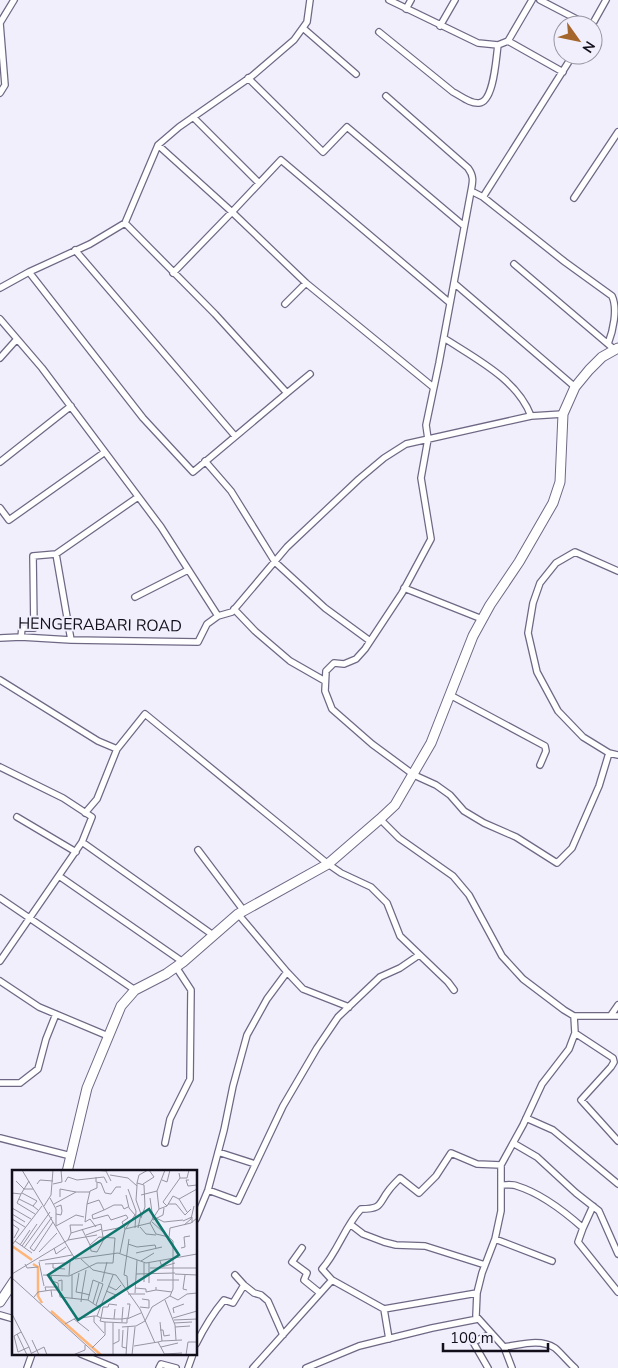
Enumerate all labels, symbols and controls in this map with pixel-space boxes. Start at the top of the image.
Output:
north arrow [553,15,603,65]
text: N [578,37,599,56]
street label: HENGERABARI ROAD [18,613,182,637]
inset map [12,1170,198,1356]
scale bar [443,1320,548,1352]
text: 100 m [450,1328,494,1348]

